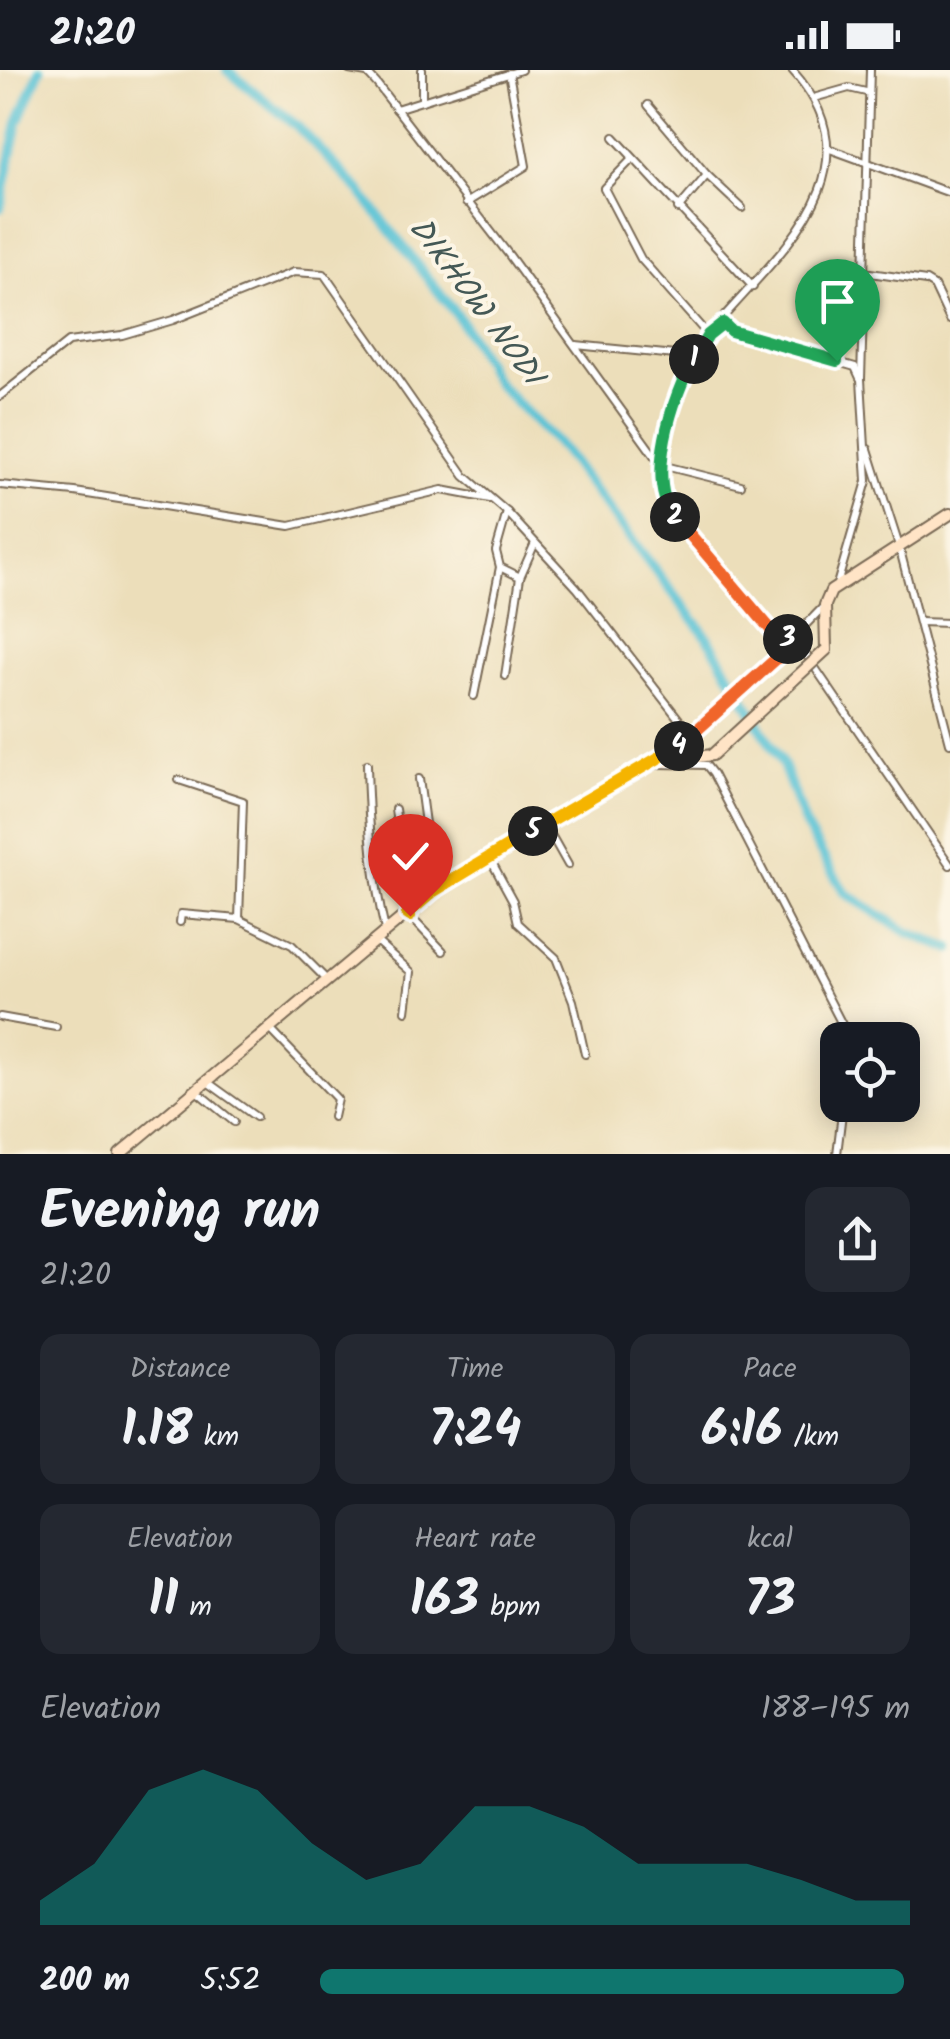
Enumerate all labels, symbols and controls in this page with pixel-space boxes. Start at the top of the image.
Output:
text: 21:20 [50,5,135,65]
water label: DIKHOW NODI [394,207,558,401]
pin [795,259,880,362]
icon: arrive [810,274,865,329]
pin: 1 [669,334,719,384]
text: 1 [690,336,698,381]
pin: 2 [650,492,700,542]
text: 2 [667,494,683,539]
pin: 3 [763,614,813,664]
text: 3 [780,616,796,661]
pin: 4 [654,721,704,771]
text: 4 [671,723,687,768]
pin: 5 [508,806,558,856]
text: 5 [526,808,540,853]
pin [368,814,453,917]
icon: check [383,829,438,884]
map controls [820,1022,920,1122]
button: locate [820,1022,920,1122]
text: Evening run [40,1170,320,1257]
button: share [805,1187,910,1292]
text: 21:20 [40,1251,111,1302]
text: Distance [130,1347,230,1392]
text: Time [447,1347,503,1392]
text: Pace [743,1347,797,1392]
text: 1.18 [121,1392,192,1472]
text: 7:24 [429,1392,521,1472]
text: 6:16 [701,1392,783,1472]
text: km [192,1415,239,1460]
text: /km [783,1415,839,1460]
text: Elevation [127,1517,233,1562]
text: Heart rate [414,1517,536,1562]
text: kcal [747,1517,793,1562]
text: 11 [148,1562,178,1642]
text: 163 [409,1562,479,1642]
text: 73 [745,1562,795,1642]
text: m [178,1585,212,1630]
text: bpm [479,1585,541,1630]
text: Elevation [40,1684,161,1735]
text: 188–195 m [761,1684,910,1735]
text: 200 m [40,1956,130,2007]
text: 5:52 [200,1956,261,2007]

